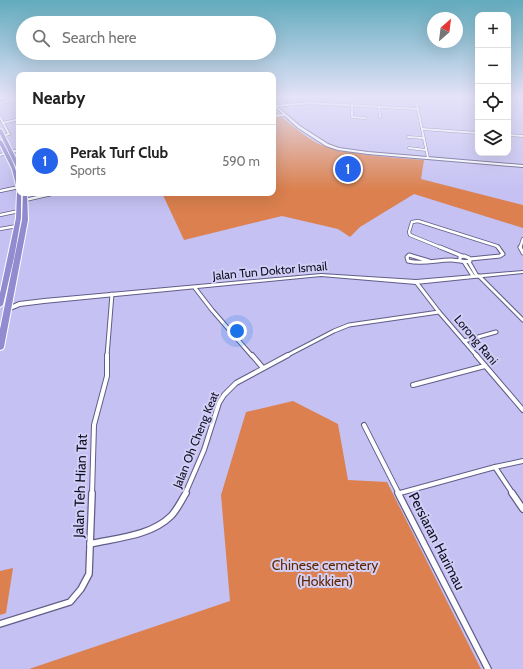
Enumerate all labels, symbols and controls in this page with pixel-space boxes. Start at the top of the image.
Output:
north arrow [427,12,463,48]
map controls [475,12,511,156]
button: + [475,12,511,48]
search box [16,16,276,60]
icon: search [30,27,52,49]
text: Search here [62,29,137,47]
button: − [475,48,511,84]
button: locate [475,84,511,120]
text: Nearby [32,88,85,108]
button: layers [475,120,511,156]
text: Perak Turf Club [70,144,168,162]
text: 1 [43,153,47,169]
text: 590 m [222,153,260,169]
pin: 1 [335,154,361,184]
text: Sports [70,162,106,178]
street label: Jalan Tun Doktor Ismail [211,258,328,283]
street label: Lorong Rani [451,312,502,368]
your location [227,321,247,341]
street label: Jalan Oh Cheng Keat [169,389,222,491]
street label: Jalan Teh Hian Tat [69,434,91,539]
street label: Persiaran Harimau [405,489,469,593]
park label: Chinese cemetery (Hokkien) [272,556,378,590]

